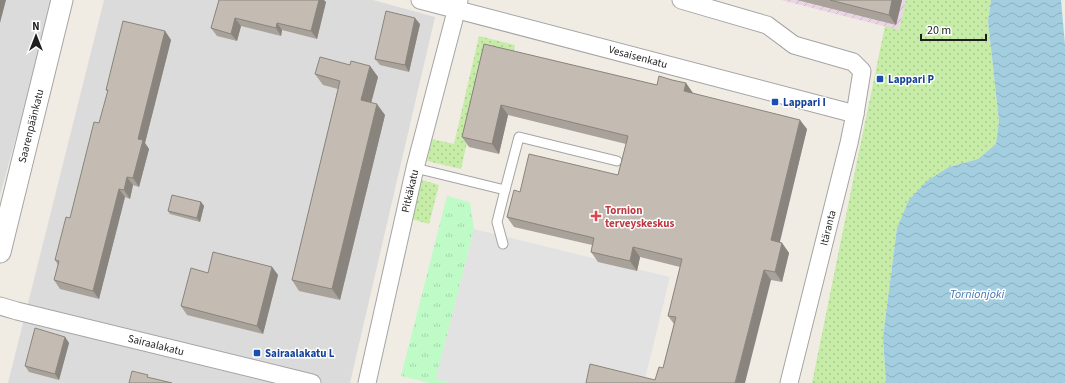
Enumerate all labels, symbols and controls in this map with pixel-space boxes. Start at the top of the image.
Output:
north arrow [16,16,56,56]
scale bar [921,16,986,42]
text: N [32,19,40,34]
text: 20 m [927,22,951,39]
street label: Vesaisenkatu [607,42,669,72]
place label: Lappari P [888,72,934,87]
marker: Lappari P [875,74,885,84]
street label: Saarenpäänkatu [15,87,47,165]
place label: Lappari I [783,95,826,110]
marker: Lappari I [770,97,780,107]
street label: Pitkäkatu [398,168,422,214]
place label: Tornion terveyskeskus [605,203,674,231]
street label: Itäranta [816,209,840,247]
marker: Tornion terveyskeskus [590,210,602,222]
water label: Tornionjoki [950,286,1005,303]
street label: Sairaalakatu [126,331,186,359]
place label: Sairaalakatu L [265,346,335,361]
marker: Sairaalakatu L [252,348,262,358]

